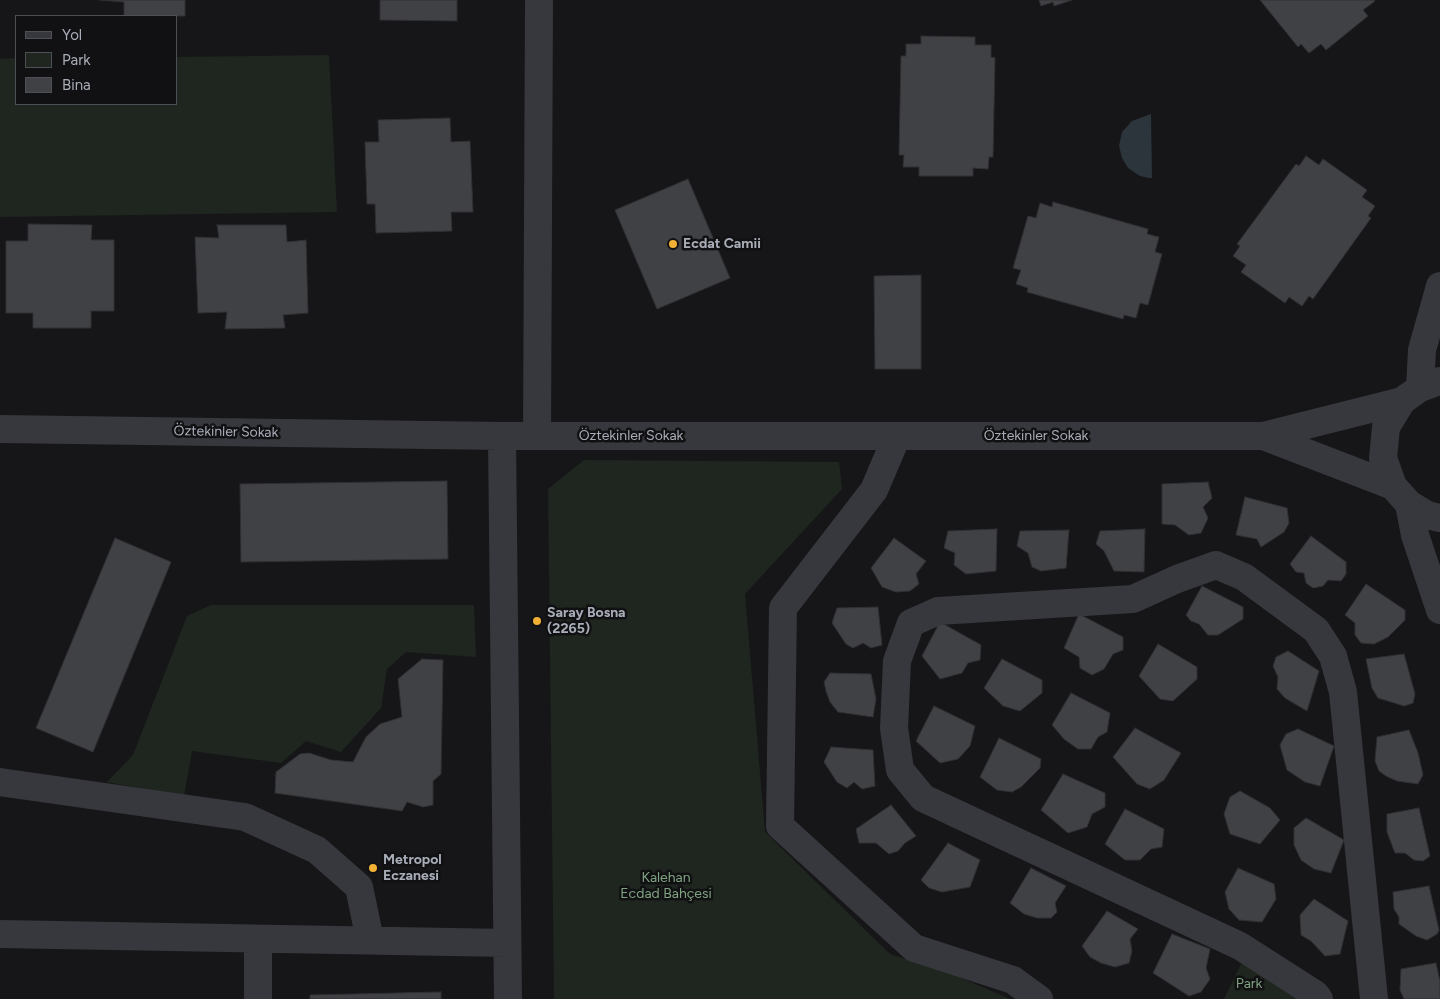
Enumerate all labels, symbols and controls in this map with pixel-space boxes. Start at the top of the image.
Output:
legend [15,15,178,105]
text: Yol [62,26,82,44]
text: Park [62,51,91,69]
text: Bina [62,76,91,94]
place label: Ecdat Camii [683,236,761,252]
marker: Ecdat Camii [667,238,679,250]
street label: Öztekinler Sokak [174,423,278,441]
street label: Öztekinler Sokak [579,428,683,444]
street label: Öztekinler Sokak [984,428,1088,444]
place label: Saray Bosna (2265) [547,605,626,638]
marker: Saray Bosna (2265) [531,615,543,627]
place label: Metropol Eczanesi [383,852,442,884]
marker: Metropol Eczanesi [367,862,379,874]
park label: Kalehan Ecdad Bahçesi [620,870,712,902]
park label: Park [1236,976,1262,992]

